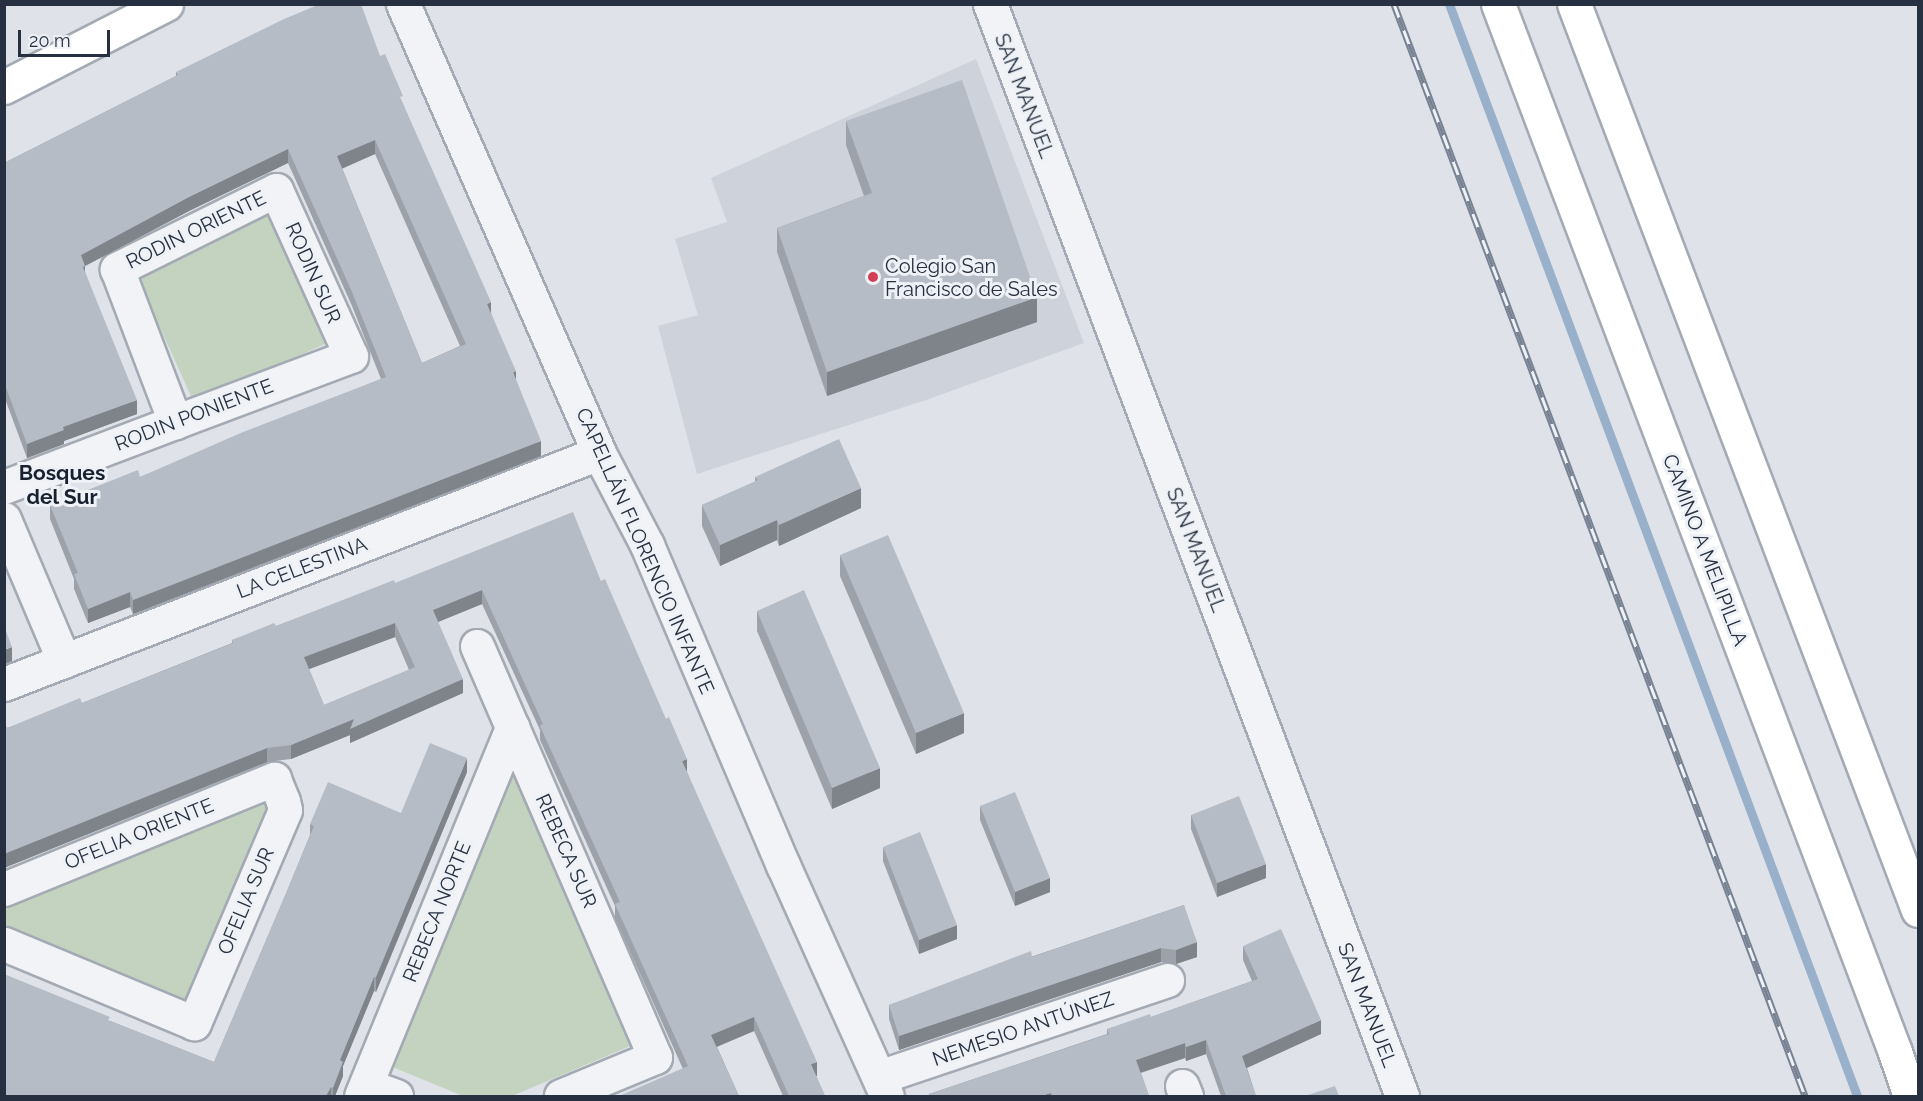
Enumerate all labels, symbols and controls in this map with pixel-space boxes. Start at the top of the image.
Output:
scale bar [21,18,112,56]
text: 20 m [29,30,71,51]
street label: SAN MANUEL [989,30,1059,162]
street label: RODIN ORIENTE [122,186,270,274]
street label: RODIN SUR [280,219,346,327]
place label: Colegio San Francisco de Sales [885,254,1058,301]
marker: Colegio San Francisco de Sales [866,270,880,284]
street label: RODIN PONIENTE [111,374,277,456]
street label: CAPELLÁN FLORENCIO INFANTE [571,404,719,698]
street label: CAMINO A MELIPILLA [1657,450,1753,650]
district label: Bosques del Sur [19,460,105,510]
street label: SAN MANUEL [1161,484,1231,616]
street label: LA CELESTINA [233,532,371,604]
street label: REBECA SUR [530,790,602,912]
street label: OFELIA ORIENTE [61,793,217,875]
street label: REBECA NORTE [398,838,476,986]
street label: OFELIA SUR [213,844,279,958]
street label: SAN MANUEL [1332,939,1402,1071]
street label: NEMESIO ANTÚNEZ [929,987,1117,1071]

